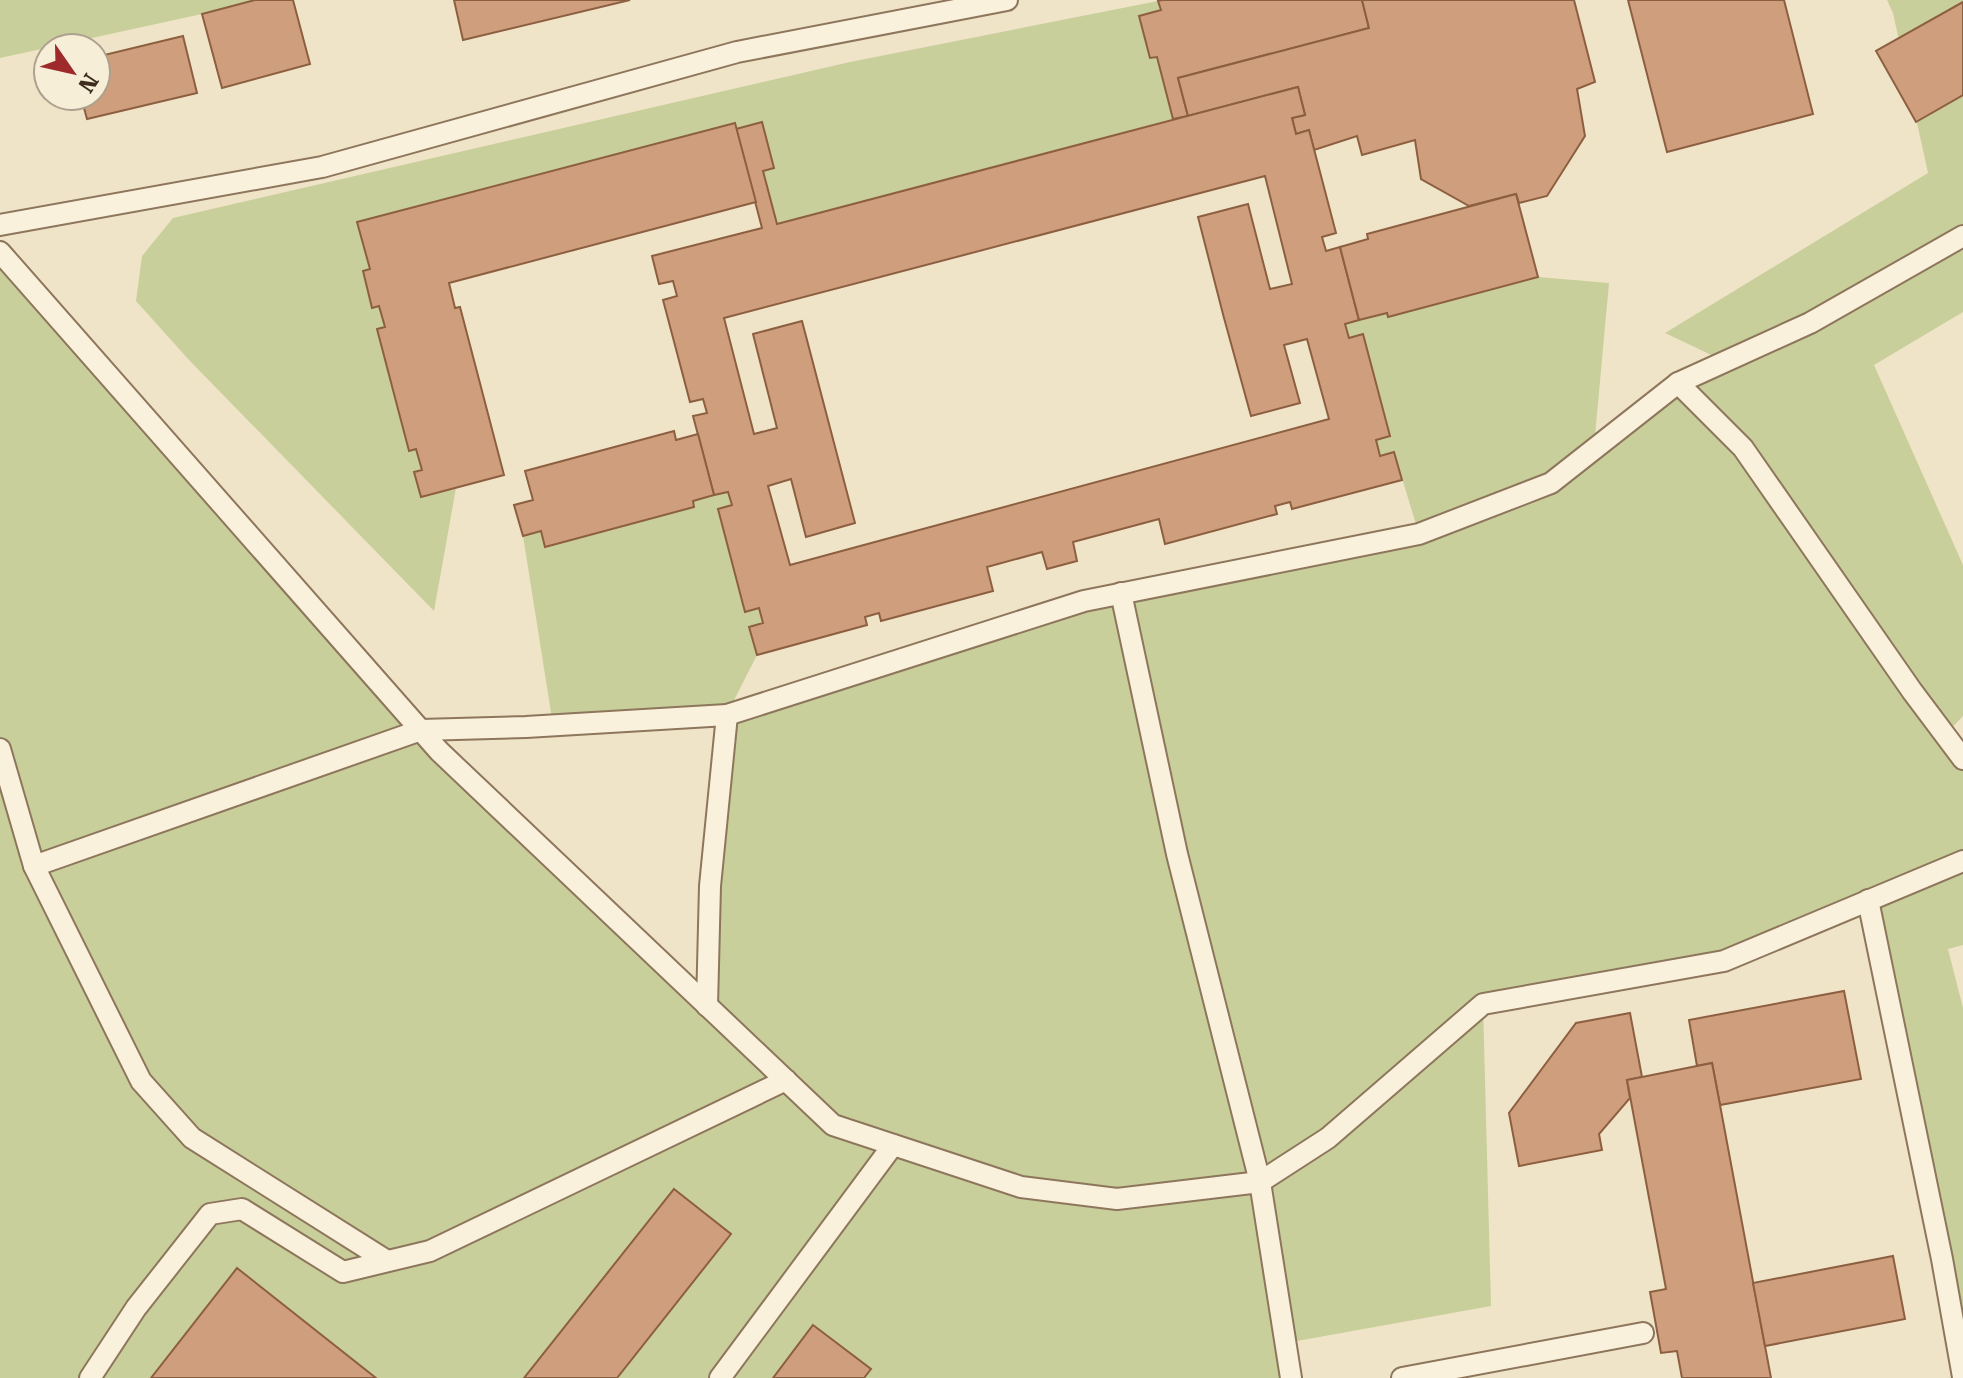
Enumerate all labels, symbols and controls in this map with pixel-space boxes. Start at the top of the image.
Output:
north arrow [32,32,112,112]
text: N [73,69,103,97]

